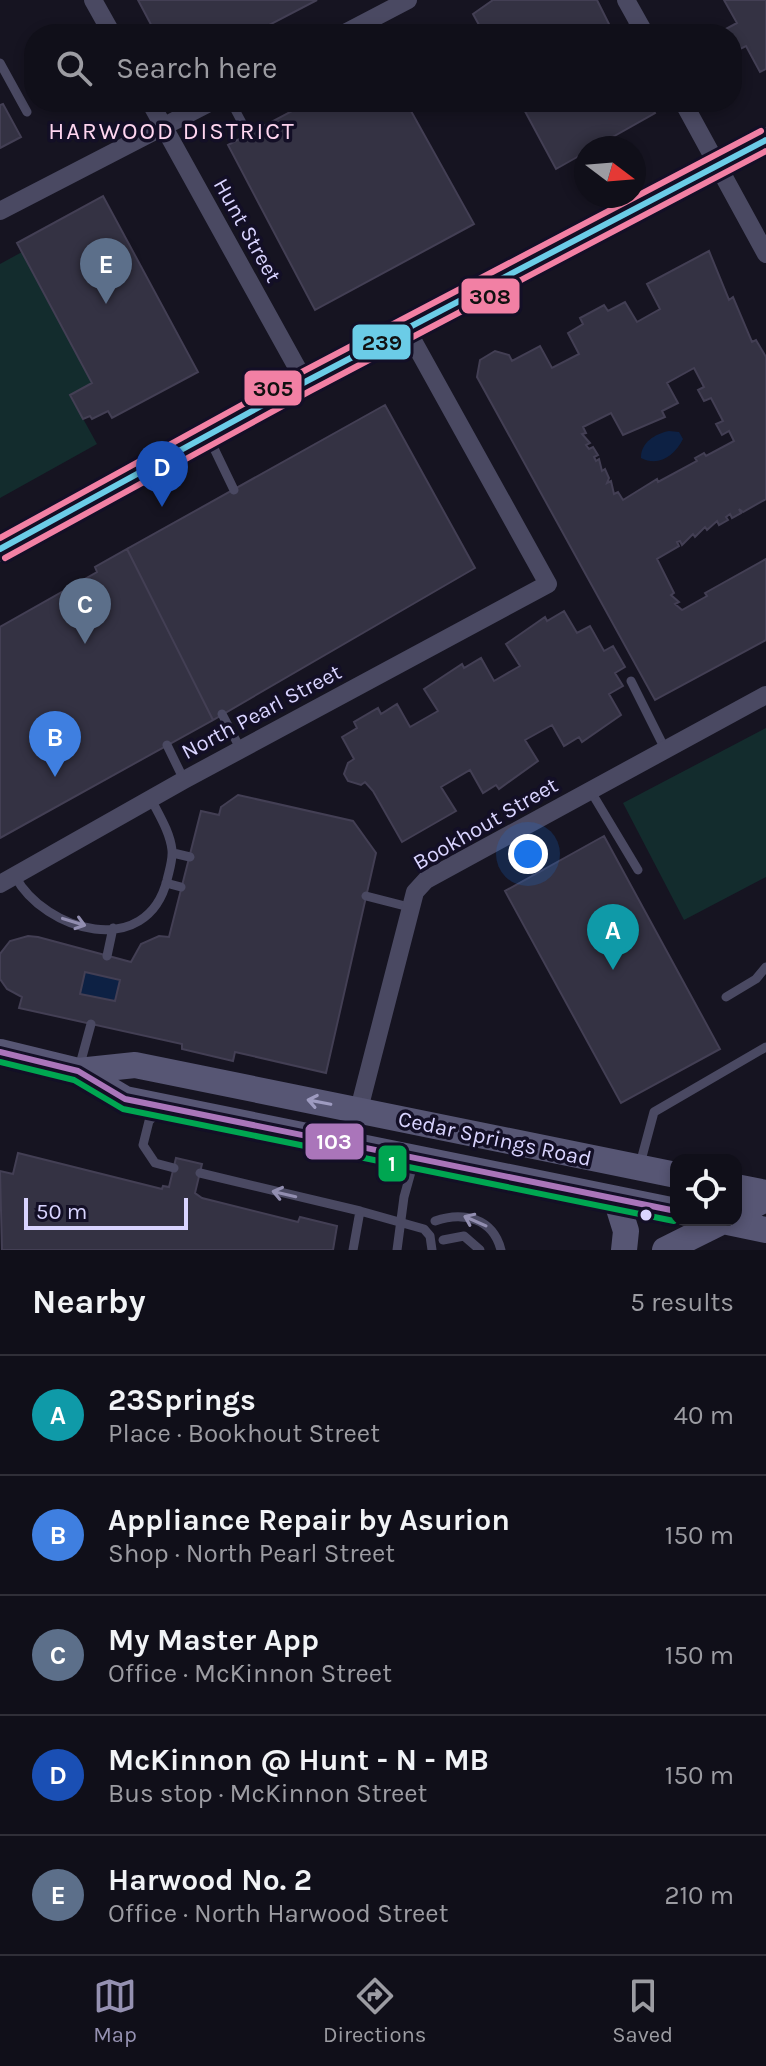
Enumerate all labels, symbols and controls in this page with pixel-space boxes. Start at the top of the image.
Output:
search box [24,24,742,112]
icon: search [52,46,96,90]
text: Search here [116,50,277,86]
district label: HARWOOD DISTRICT [48,117,296,145]
north arrow [574,136,646,208]
street label: Hunt Street [208,174,286,287]
pin: E [80,238,132,304]
line badge: 308 [460,277,521,315]
text: 308 [469,284,511,310]
line badge: 239 [351,323,412,361]
text: 239 [362,330,402,356]
line badge: 305 [243,369,303,407]
text: 305 [253,376,293,402]
pin: D [136,441,188,507]
pin: C [59,578,111,644]
street label: North Pearl Street [177,659,346,765]
pin: B [29,711,81,777]
street label: Bookhout Street [409,772,562,876]
your location [508,834,548,874]
pin: A [587,904,639,970]
one-way arrow [60,915,86,930]
one-way arrow [307,1094,332,1109]
street label: Cedar Springs Road [396,1106,594,1172]
line badge: 103 [304,1122,365,1161]
text: 103 [316,1129,352,1155]
line badge: 1 [377,1144,408,1183]
text: 1 [388,1151,396,1177]
map controls [670,1154,742,1226]
button: locate [670,1154,742,1226]
one-way arrow [272,1185,297,1200]
scale bar [24,1194,188,1230]
text: 50 m [36,1199,87,1225]
unlabelled marker [638,1207,654,1223]
one-way arrow [463,1213,487,1228]
text: Nearby [32,1282,146,1322]
text: 5 results [630,1287,734,1318]
text: 23Springs [108,1382,256,1418]
text: A [50,1400,66,1431]
text: 40 m [674,1400,734,1431]
text: Place · Bookhout Street [108,1418,380,1449]
text: Appliance Repair by Asurion [108,1502,510,1538]
text: B [50,1520,66,1551]
text: 150 m [665,1520,734,1551]
text: Shop · North Pearl Street [108,1538,395,1569]
text: My Master App [108,1622,319,1658]
text: C [50,1640,66,1671]
text: 150 m [665,1640,734,1671]
text: Office · McKinnon Street [108,1658,392,1689]
text: McKinnon @ Hunt - N - MB [108,1742,489,1778]
text: D [49,1760,67,1791]
text: 150 m [665,1760,734,1791]
text: Bus stop · McKinnon Street [108,1778,427,1809]
text: Harwood No. 2 [108,1862,312,1898]
text: E [50,1880,66,1911]
text: 210 m [664,1880,734,1911]
text: Office · North Harwood Street [108,1898,448,1929]
tab: Map [93,1974,137,2048]
tab: Directions [323,1974,426,2048]
tab: Saved [612,1974,673,2048]

